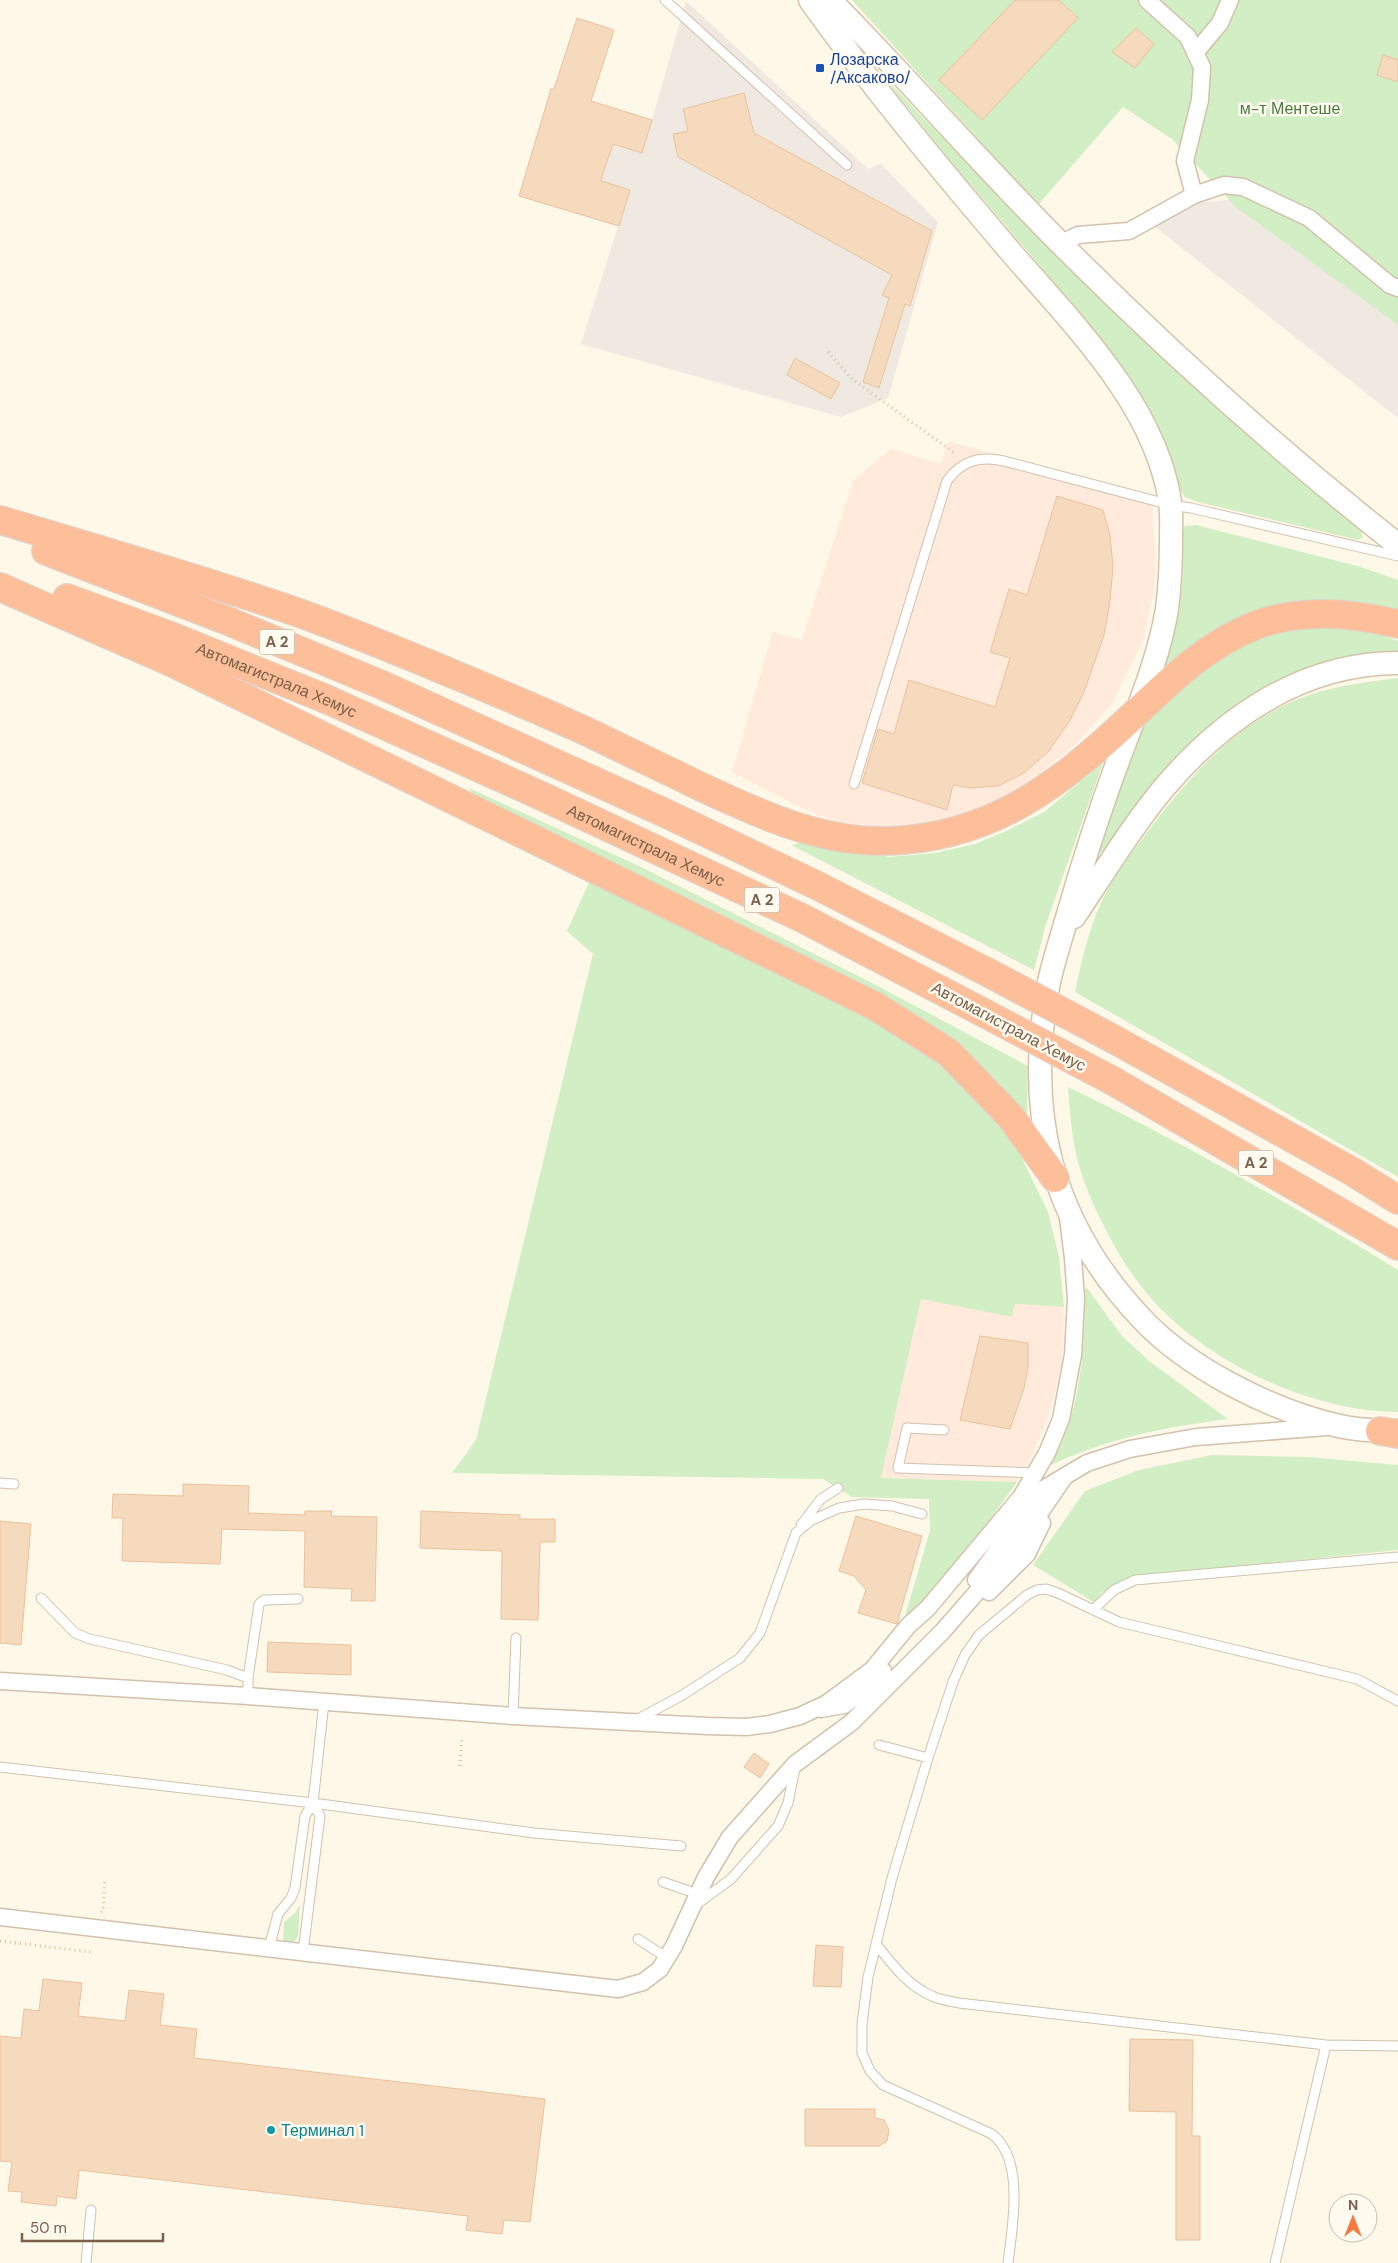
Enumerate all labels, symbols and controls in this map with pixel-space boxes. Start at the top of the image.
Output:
place label: Лозарска /Аксаково/ [830,49,911,88]
marker: Лозарска /Аксаково/ [814,62,826,74]
park label: м-т Ментeше [1240,98,1340,119]
road number: A 2 [260,630,294,654]
street label: Автомагистрала Хемус [193,638,360,723]
street label: Автомагистрала Хемус [564,800,728,891]
road number: A 2 [744,888,780,912]
street label: Автомагистрала Хемус [928,977,1090,1076]
road number: A 2 [1238,1150,1274,1176]
place label: Терминал 1 [281,2120,364,2141]
marker: Терминал 1 [265,2124,277,2136]
north arrow [1328,2193,1378,2243]
text: N [1348,2196,1358,2214]
scale bar [22,2210,164,2242]
text: 50 m [30,2218,67,2238]

